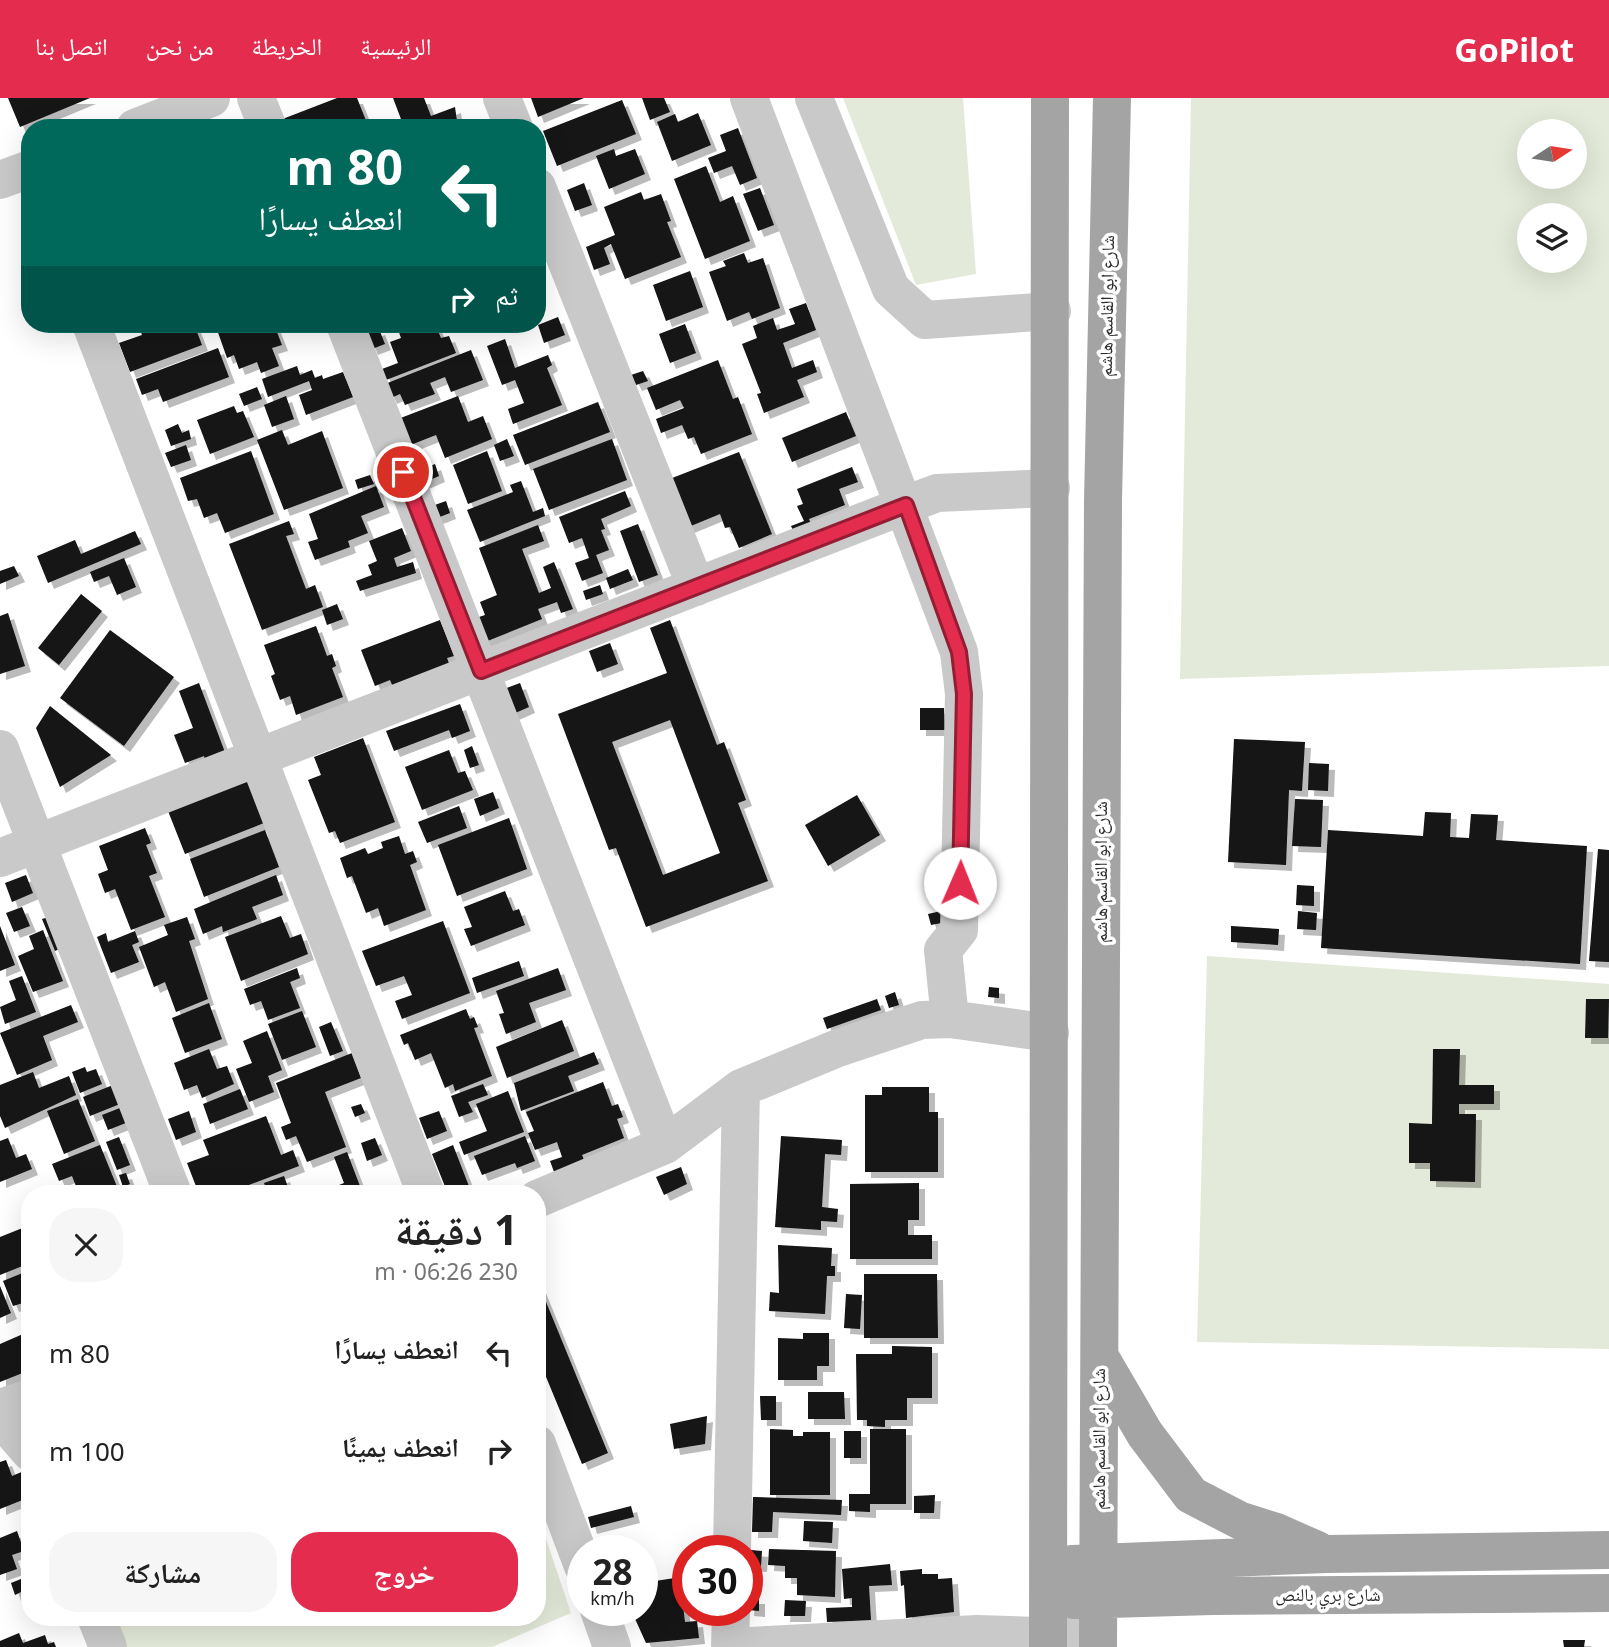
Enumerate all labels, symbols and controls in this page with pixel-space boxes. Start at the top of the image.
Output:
text: GoPilot [1454,27,1574,72]
text: اتصل بنا [35,29,108,62]
text: من نحن [146,29,214,62]
text: الخريطة [252,29,322,62]
text: الرئيسية [360,29,431,62]
north arrow [1517,119,1587,189]
map controls [1517,119,1587,273]
text: 80 m [286,133,403,199]
icon: left [427,147,518,238]
text: انعطف يسارًا [258,196,403,239]
button: layers [1517,203,1587,273]
street label: شارع ابو القاسم هاشم [1093,235,1120,377]
text: ثم [495,277,518,313]
icon: right [443,280,481,318]
pin [373,442,433,502]
icon: arrive [384,453,422,491]
street label: شارع ابو القاسم هاشم [1088,801,1113,943]
position arrow [923,846,997,920]
text: 1 دقيقة [395,1200,518,1257]
button: close [49,1208,123,1282]
text: 230 m · 06:26 [374,1255,518,1287]
text: انعطف يسارًا [334,1331,459,1367]
icon: left [480,1334,518,1372]
text: 80 m [49,1335,110,1371]
street label: شارع ابو القاسم هاشم [1086,1368,1111,1510]
text: انعطف يمينًا [342,1429,459,1465]
icon: right [480,1432,518,1470]
text: 100 m [49,1433,125,1469]
button: مشاركة [49,1532,277,1612]
button: خروج [291,1532,518,1612]
speed limit sign: 30 [672,1535,763,1626]
text: 28 [592,1548,633,1595]
street label: شارع بري بالنص [1275,1582,1381,1610]
text: km/h [590,1586,635,1610]

